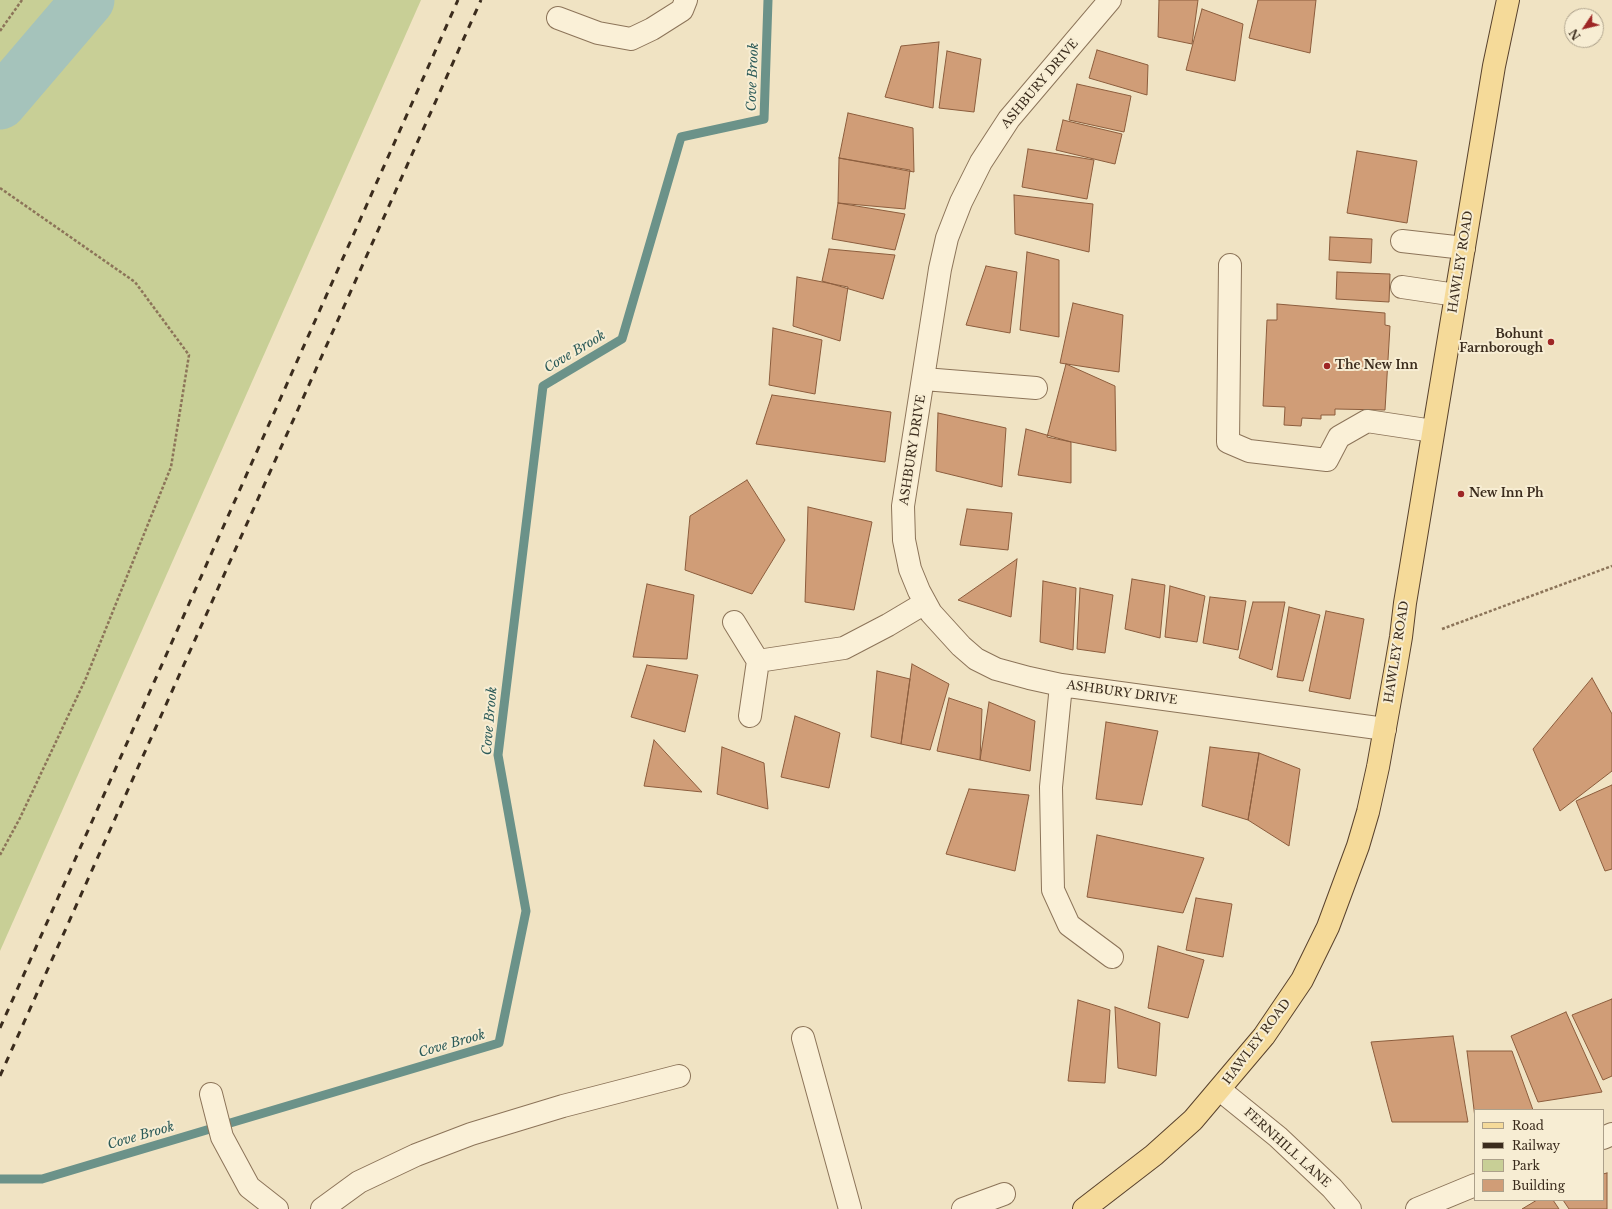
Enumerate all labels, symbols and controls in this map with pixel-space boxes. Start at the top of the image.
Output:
north arrow [1564,8,1604,48]
text: N [1566,26,1584,43]
street label: ASHBURY DRIVE [999,37,1081,131]
water label: Cove Brook [744,42,762,112]
street label: HAWLEY ROAD [1446,210,1476,314]
water label: Cove Brook [542,328,608,376]
place label: Bohunt Farnborough [1459,328,1543,356]
marker: Bohunt Farnborough [1546,337,1556,347]
place label: The New Inn [1335,359,1418,373]
marker: The New Inn [1322,361,1332,371]
street label: ASHBURY DRIVE [897,394,929,506]
place label: New Inn Ph [1469,487,1544,501]
marker: New Inn Ph [1456,489,1466,499]
street label: HAWLEY ROAD [1382,600,1412,704]
street label: ASHBURY DRIVE [1066,678,1178,708]
water label: Cove Brook [479,686,501,756]
street label: HAWLEY ROAD [1220,996,1294,1088]
water label: Cove Brook [417,1027,487,1061]
street label: FERNHILL LANE [1241,1105,1333,1191]
legend [1474,1109,1604,1201]
text: Road [1512,1118,1544,1133]
water label: Cove Brook [106,1119,176,1153]
text: Railway [1512,1138,1560,1153]
text: Park [1512,1158,1540,1173]
text: Building [1512,1178,1565,1193]

